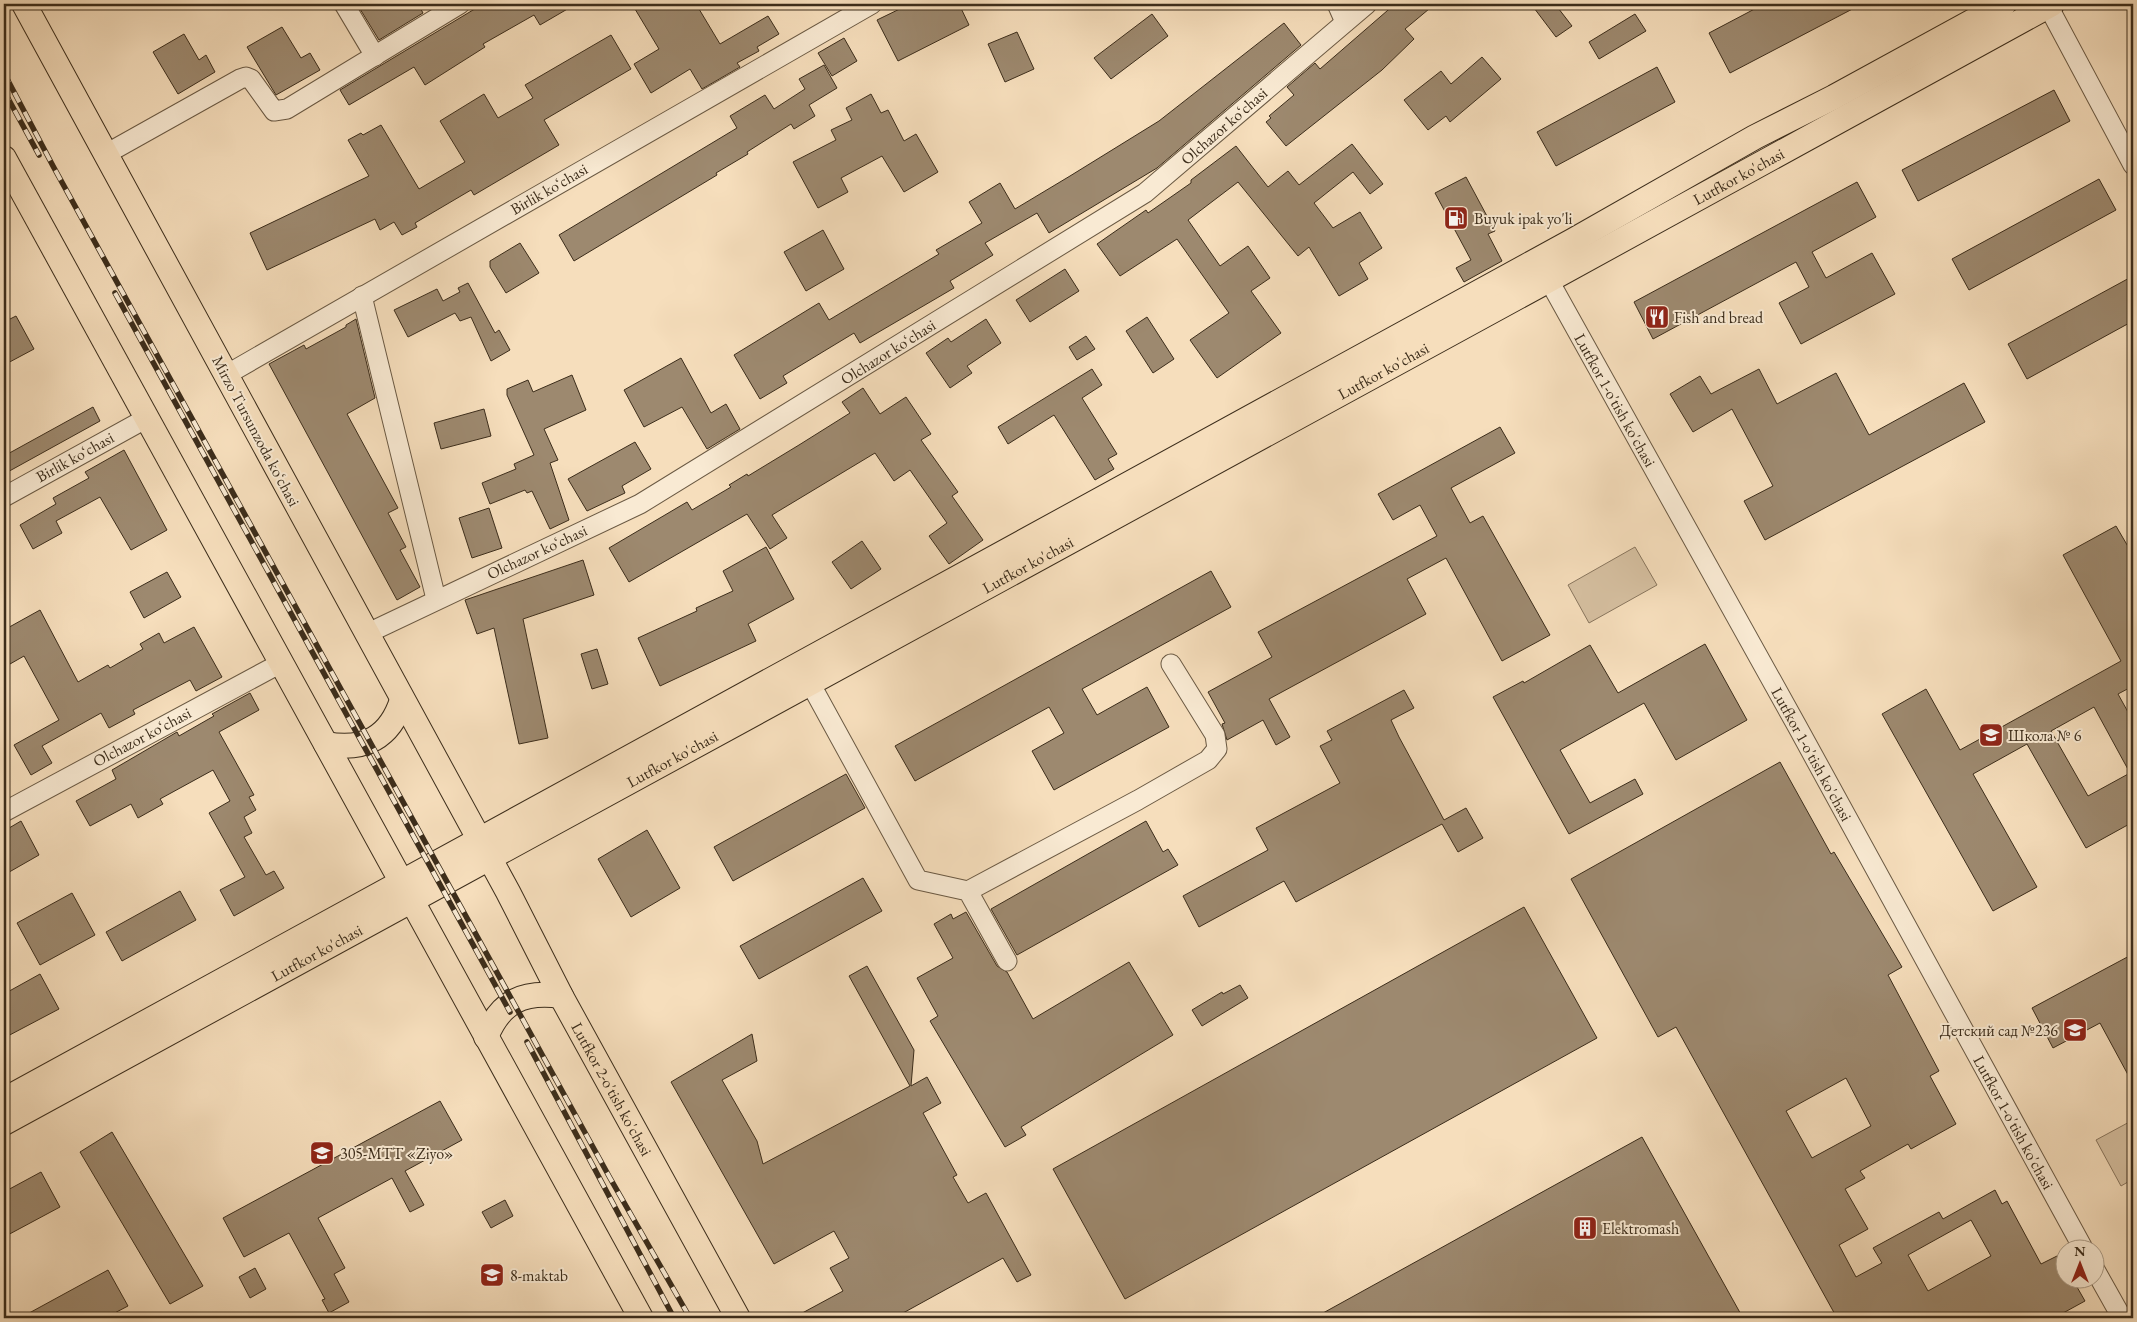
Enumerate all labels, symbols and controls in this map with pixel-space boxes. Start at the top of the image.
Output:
street label: Olchazor koʻchasi [1176,83,1272,169]
street label: Lutfkor ko'chasi [1689,143,1788,210]
street label: Birlik koʻchasi [507,158,592,220]
fuel station icon: Buyuk ipak yo'li [1443,205,1469,231]
place label: Buyuk ipak yo'li [1474,208,1573,229]
restaurant icon: Fish and bread [1644,304,1670,330]
place label: Fish and bread [1674,307,1764,328]
street label: Olchazor koʻchasi [837,314,940,390]
street label: Lutfkor 1-o'tish ko'chasi [1570,329,1661,470]
street label: Lutfkor ko'chasi [1334,337,1432,404]
street label: Mirzo Tursunzoda koʻchasi [207,352,305,510]
street label: Birlik koʻchasi [32,427,118,487]
street label: Olchazor koʻchasi [484,520,591,584]
street label: Lutfkor ko'chasi [978,531,1077,598]
street label: Lutfkor 1-o'tish ko'chasi [1767,683,1857,825]
street label: Olchazor koʻchasi [89,702,195,772]
school or university icon: Школа № 6 [1978,722,2004,748]
street label: Lutfkor ko'chasi [623,725,721,792]
place label: Школа № 6 [2008,725,2082,746]
street label: Lutfkor ko'chasi [267,919,366,986]
school or university icon: Детский сад №236 [2062,1017,2088,1043]
street label: Lutfkor 2-o'tish ko'chasi [567,1018,657,1160]
place label: Детский сад №236 [1940,1020,2058,1041]
street label: Lutfkor 1-o'tish ko'chasi [1969,1052,2059,1193]
school or university icon: 305-MTT «Ziyo» [309,1140,335,1166]
place label: 305-MTT «Ziyo» [340,1143,453,1164]
building icon: Elektromash [1572,1215,1598,1241]
place label: Elektromash [1602,1218,1679,1239]
north arrow [2054,1240,2104,1290]
text: N [2074,1242,2086,1260]
school or university icon: 8-maktab [479,1262,505,1288]
place label: 8-maktab [510,1265,568,1286]

